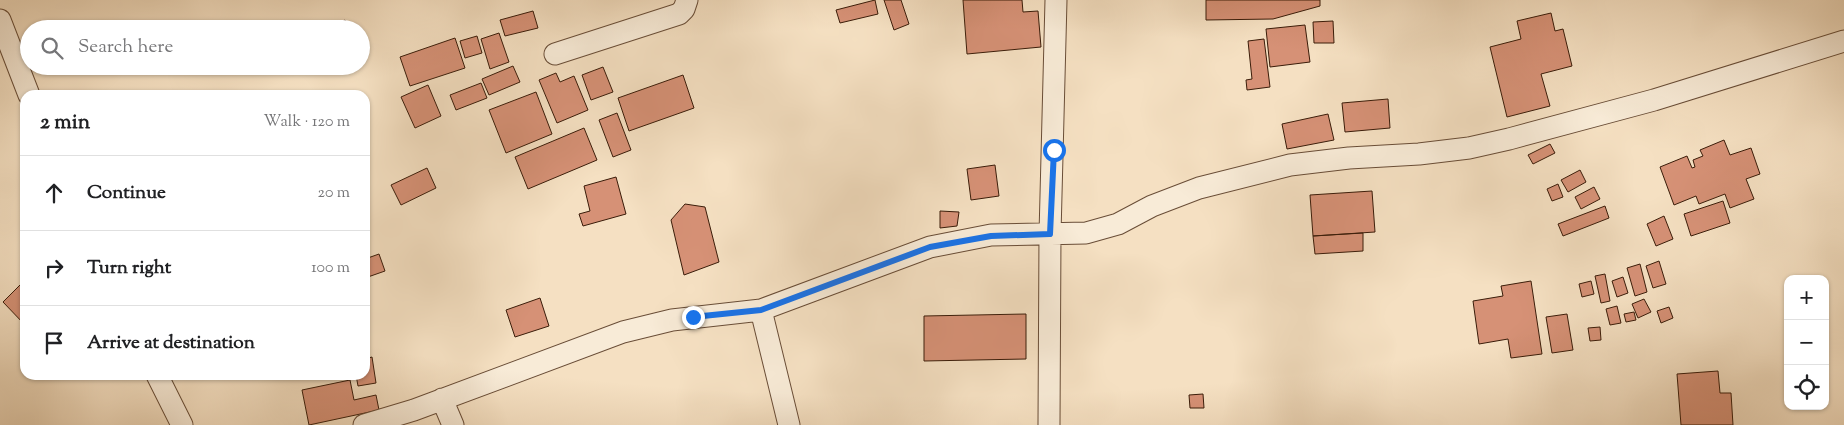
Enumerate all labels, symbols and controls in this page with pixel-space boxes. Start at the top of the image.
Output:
search box [20,20,370,75]
icon: search [38,34,66,62]
text: Search here [78,34,173,61]
text: 2 min [40,108,90,138]
text: Walk · 120 m [264,111,350,134]
route start [1043,139,1066,162]
icon: ahead [40,179,68,207]
text: Continue [87,180,166,207]
text: 20 m [317,182,350,205]
icon: right [40,254,68,282]
text: Turn right [87,255,171,282]
text: 100 m [311,257,350,280]
map controls [1784,275,1829,410]
button: + [1784,275,1829,320]
route end [682,306,705,329]
button: − [1784,320,1829,365]
icon: arrive [40,329,68,357]
text: Arrive at destination [87,330,255,357]
button: locate [1784,365,1829,410]

